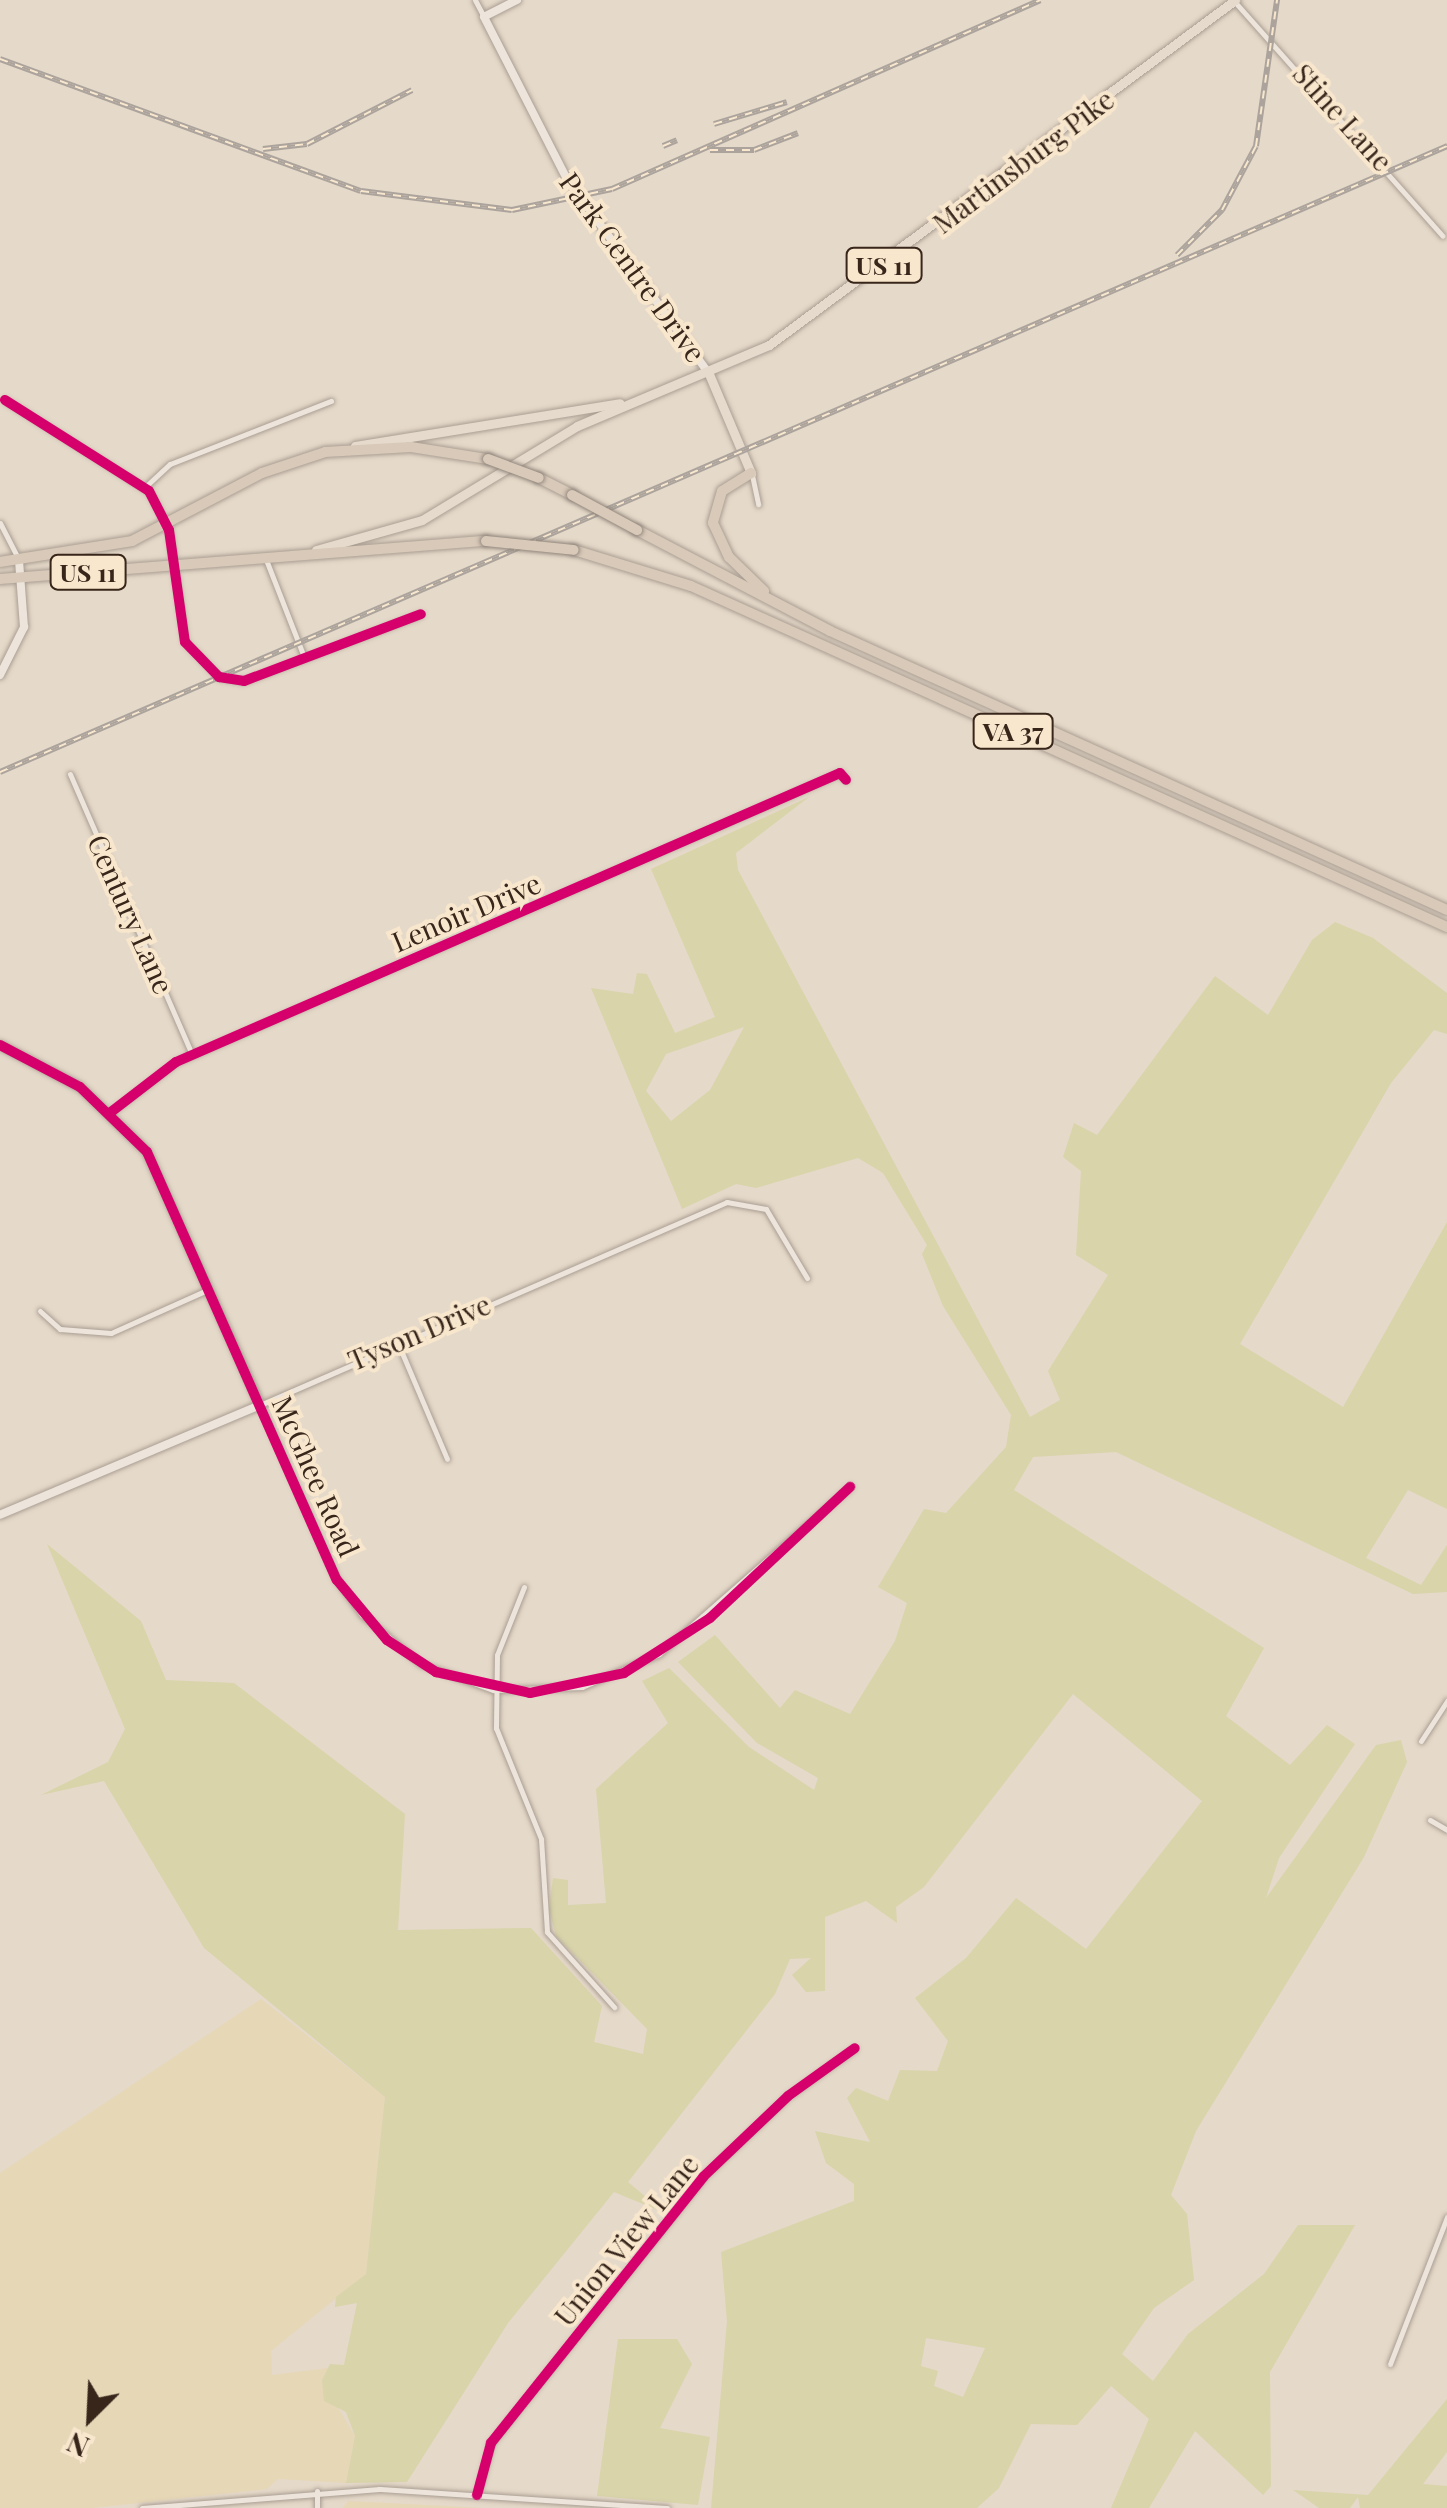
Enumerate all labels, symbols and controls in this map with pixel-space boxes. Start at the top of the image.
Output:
street label: Stine Lane [1286,57,1400,177]
street label: Martinsburg Pike [926,82,1120,240]
street label: Park Centre Drive [553,166,713,368]
road number: US 11 [844,245,924,285]
road number: US 11 [48,552,128,592]
road number: VA 37 [970,711,1056,751]
street label: Century Lane [81,829,181,999]
street label: Lenoir Drive [386,866,546,958]
street label: Tyson Drive [343,1287,495,1377]
street label: McGhee Road [266,1390,366,1562]
street label: Union View Lane [546,2147,706,2333]
north arrow [40,2368,140,2468]
text: N [61,2425,94,2467]

